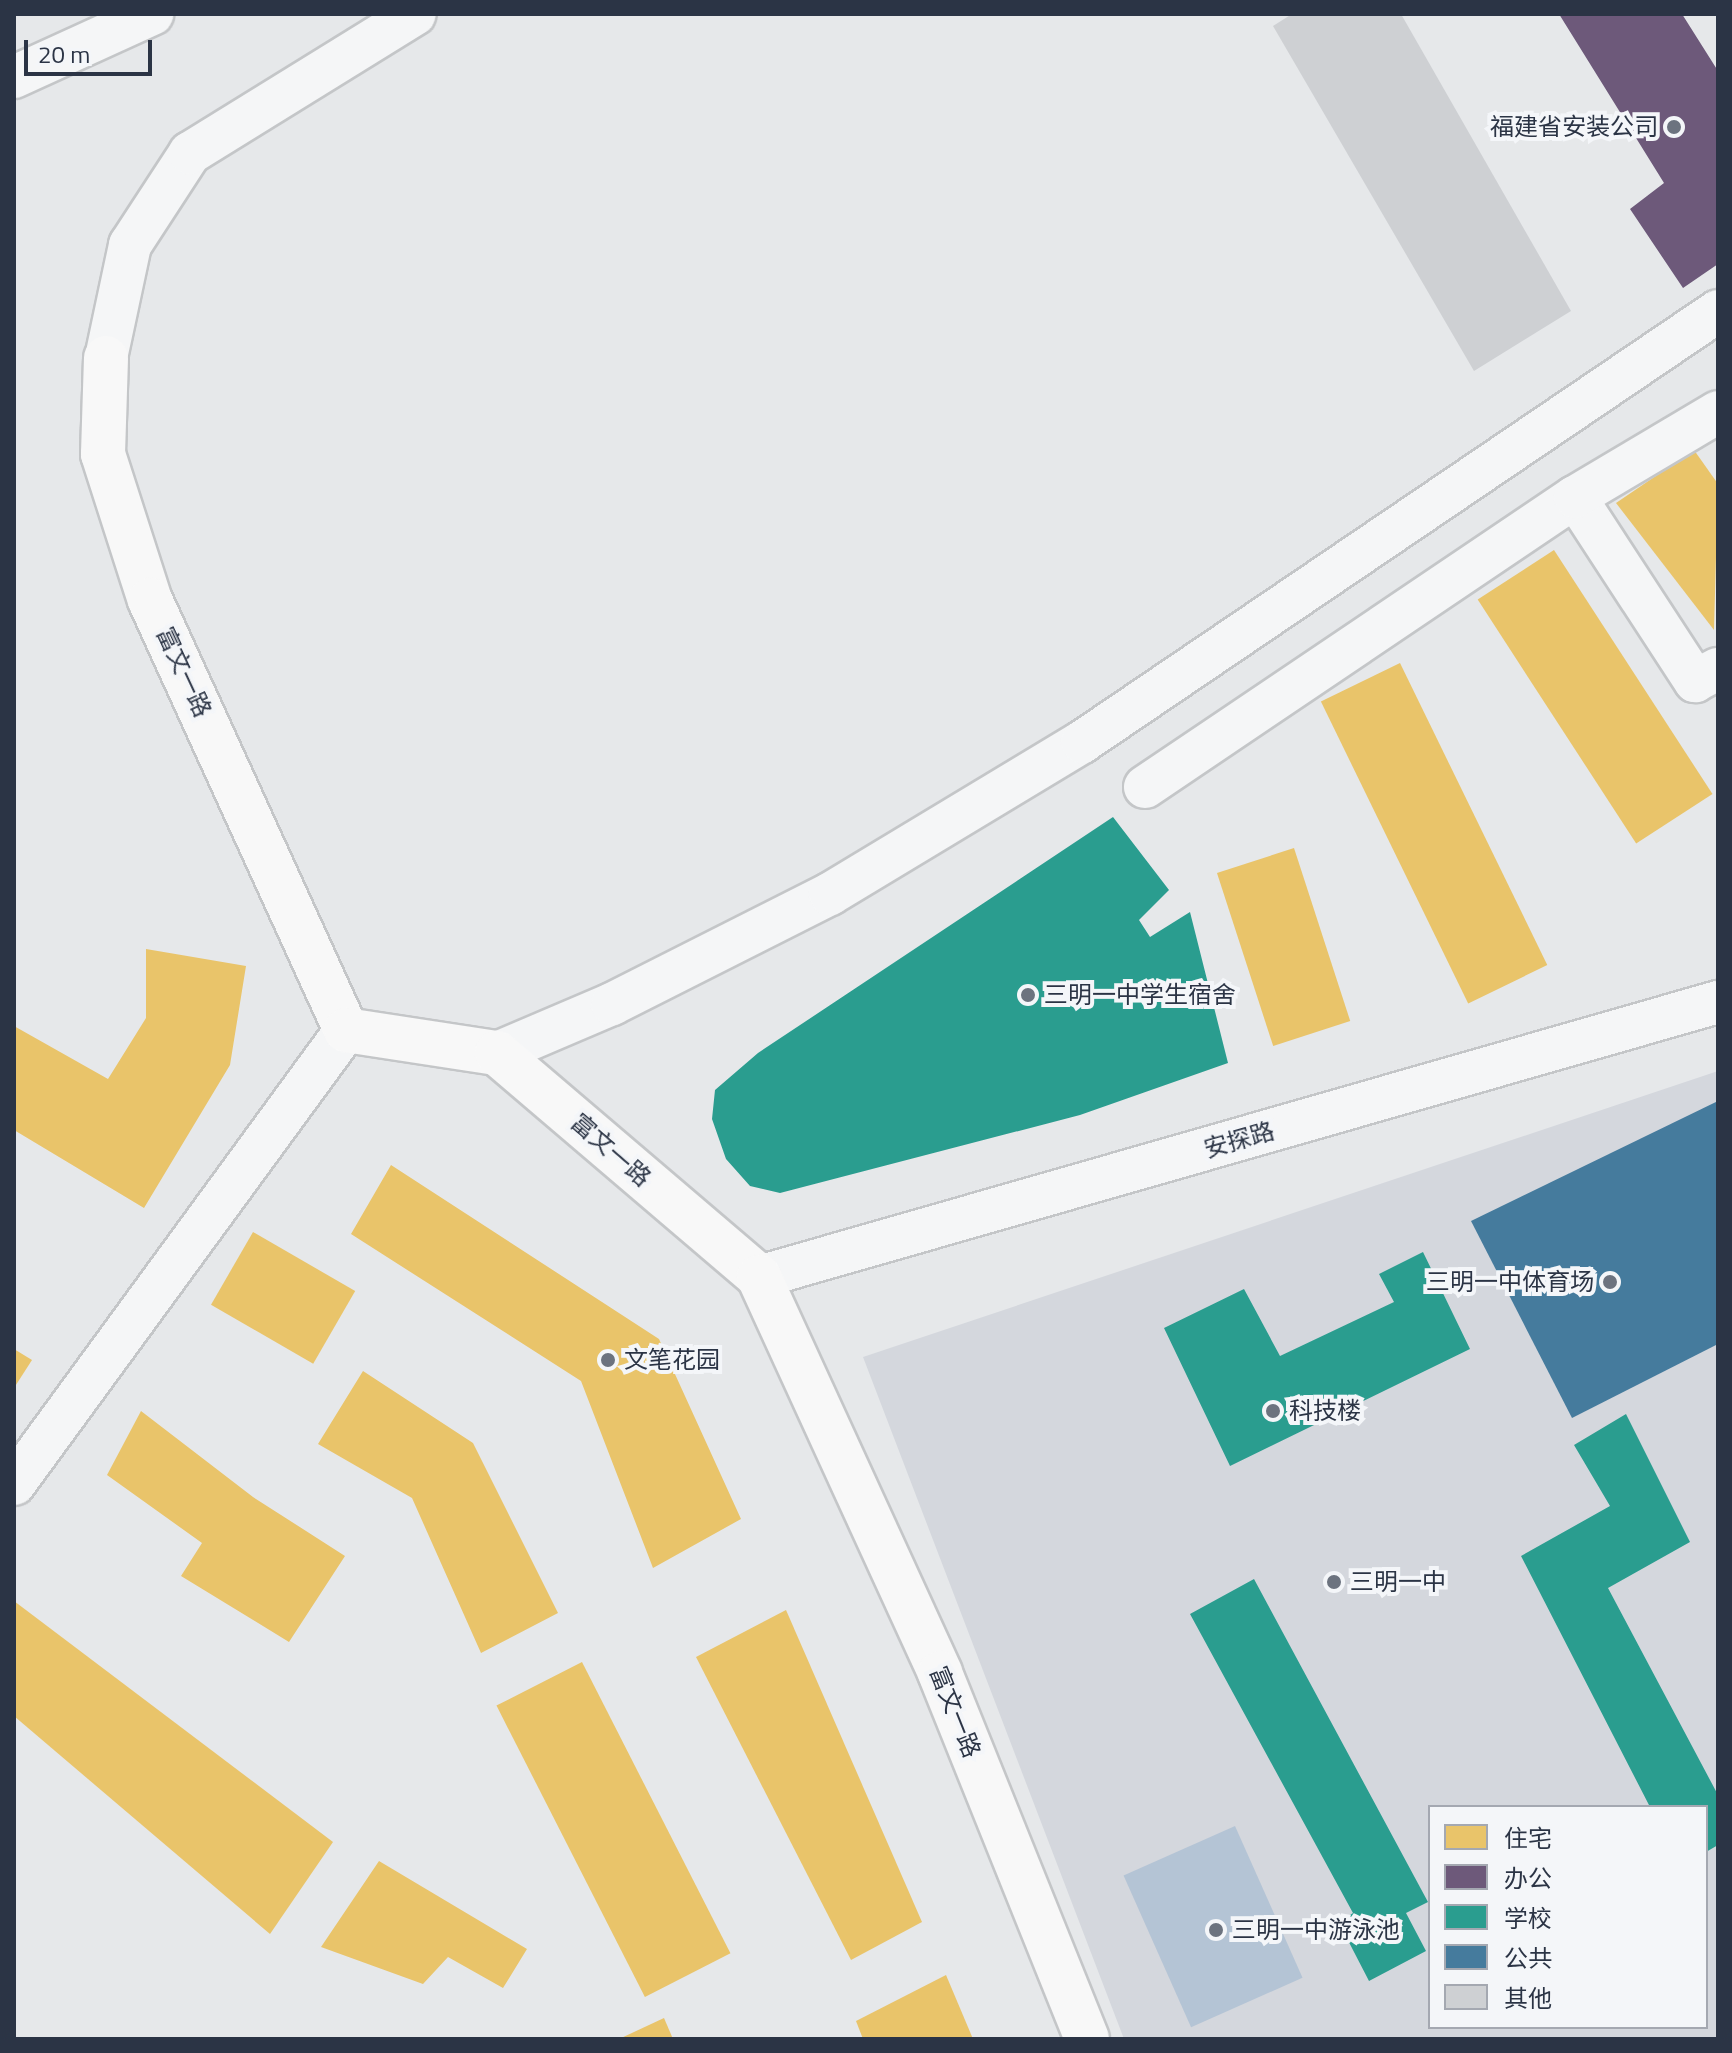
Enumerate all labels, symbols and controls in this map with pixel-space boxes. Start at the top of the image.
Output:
scale bar [28,24,156,74]
text: 20 m [38,36,90,72]
place label: 福建省安装公司 [1490,113,1658,141]
marker: 福建省安装公司 [1665,118,1683,136]
street label: 富文一路 [151,622,217,722]
place label: 三明一中学生宿舍 [1044,981,1236,1009]
marker: 三明一中学生宿舍 [1019,986,1037,1004]
street label: 富文一路 [565,1108,657,1192]
street label: 安探路 [1200,1116,1278,1164]
place label: 三明一中体育场 [1426,1268,1594,1296]
marker: 三明一中体育场 [1601,1273,1619,1291]
place label: 文笔花园 [624,1346,720,1374]
marker: 文笔花园 [599,1351,617,1369]
place label: 科技楼 [1289,1397,1361,1425]
marker: 科技楼 [1264,1402,1282,1420]
place label: 三明一中 [1350,1568,1446,1596]
marker: 三明一中 [1325,1573,1343,1591]
street label: 富文一路 [924,1662,986,1762]
legend [1428,1805,1708,2029]
text: 住宅 [1504,1820,1552,1856]
text: 办公 [1504,1860,1552,1896]
text: 学校 [1504,1900,1552,1936]
place label: 三明一中游泳池 [1232,1916,1400,1944]
marker: 三明一中游泳池 [1207,1921,1225,1939]
text: 公共 [1504,1940,1552,1976]
text: 其他 [1504,1980,1552,2016]

